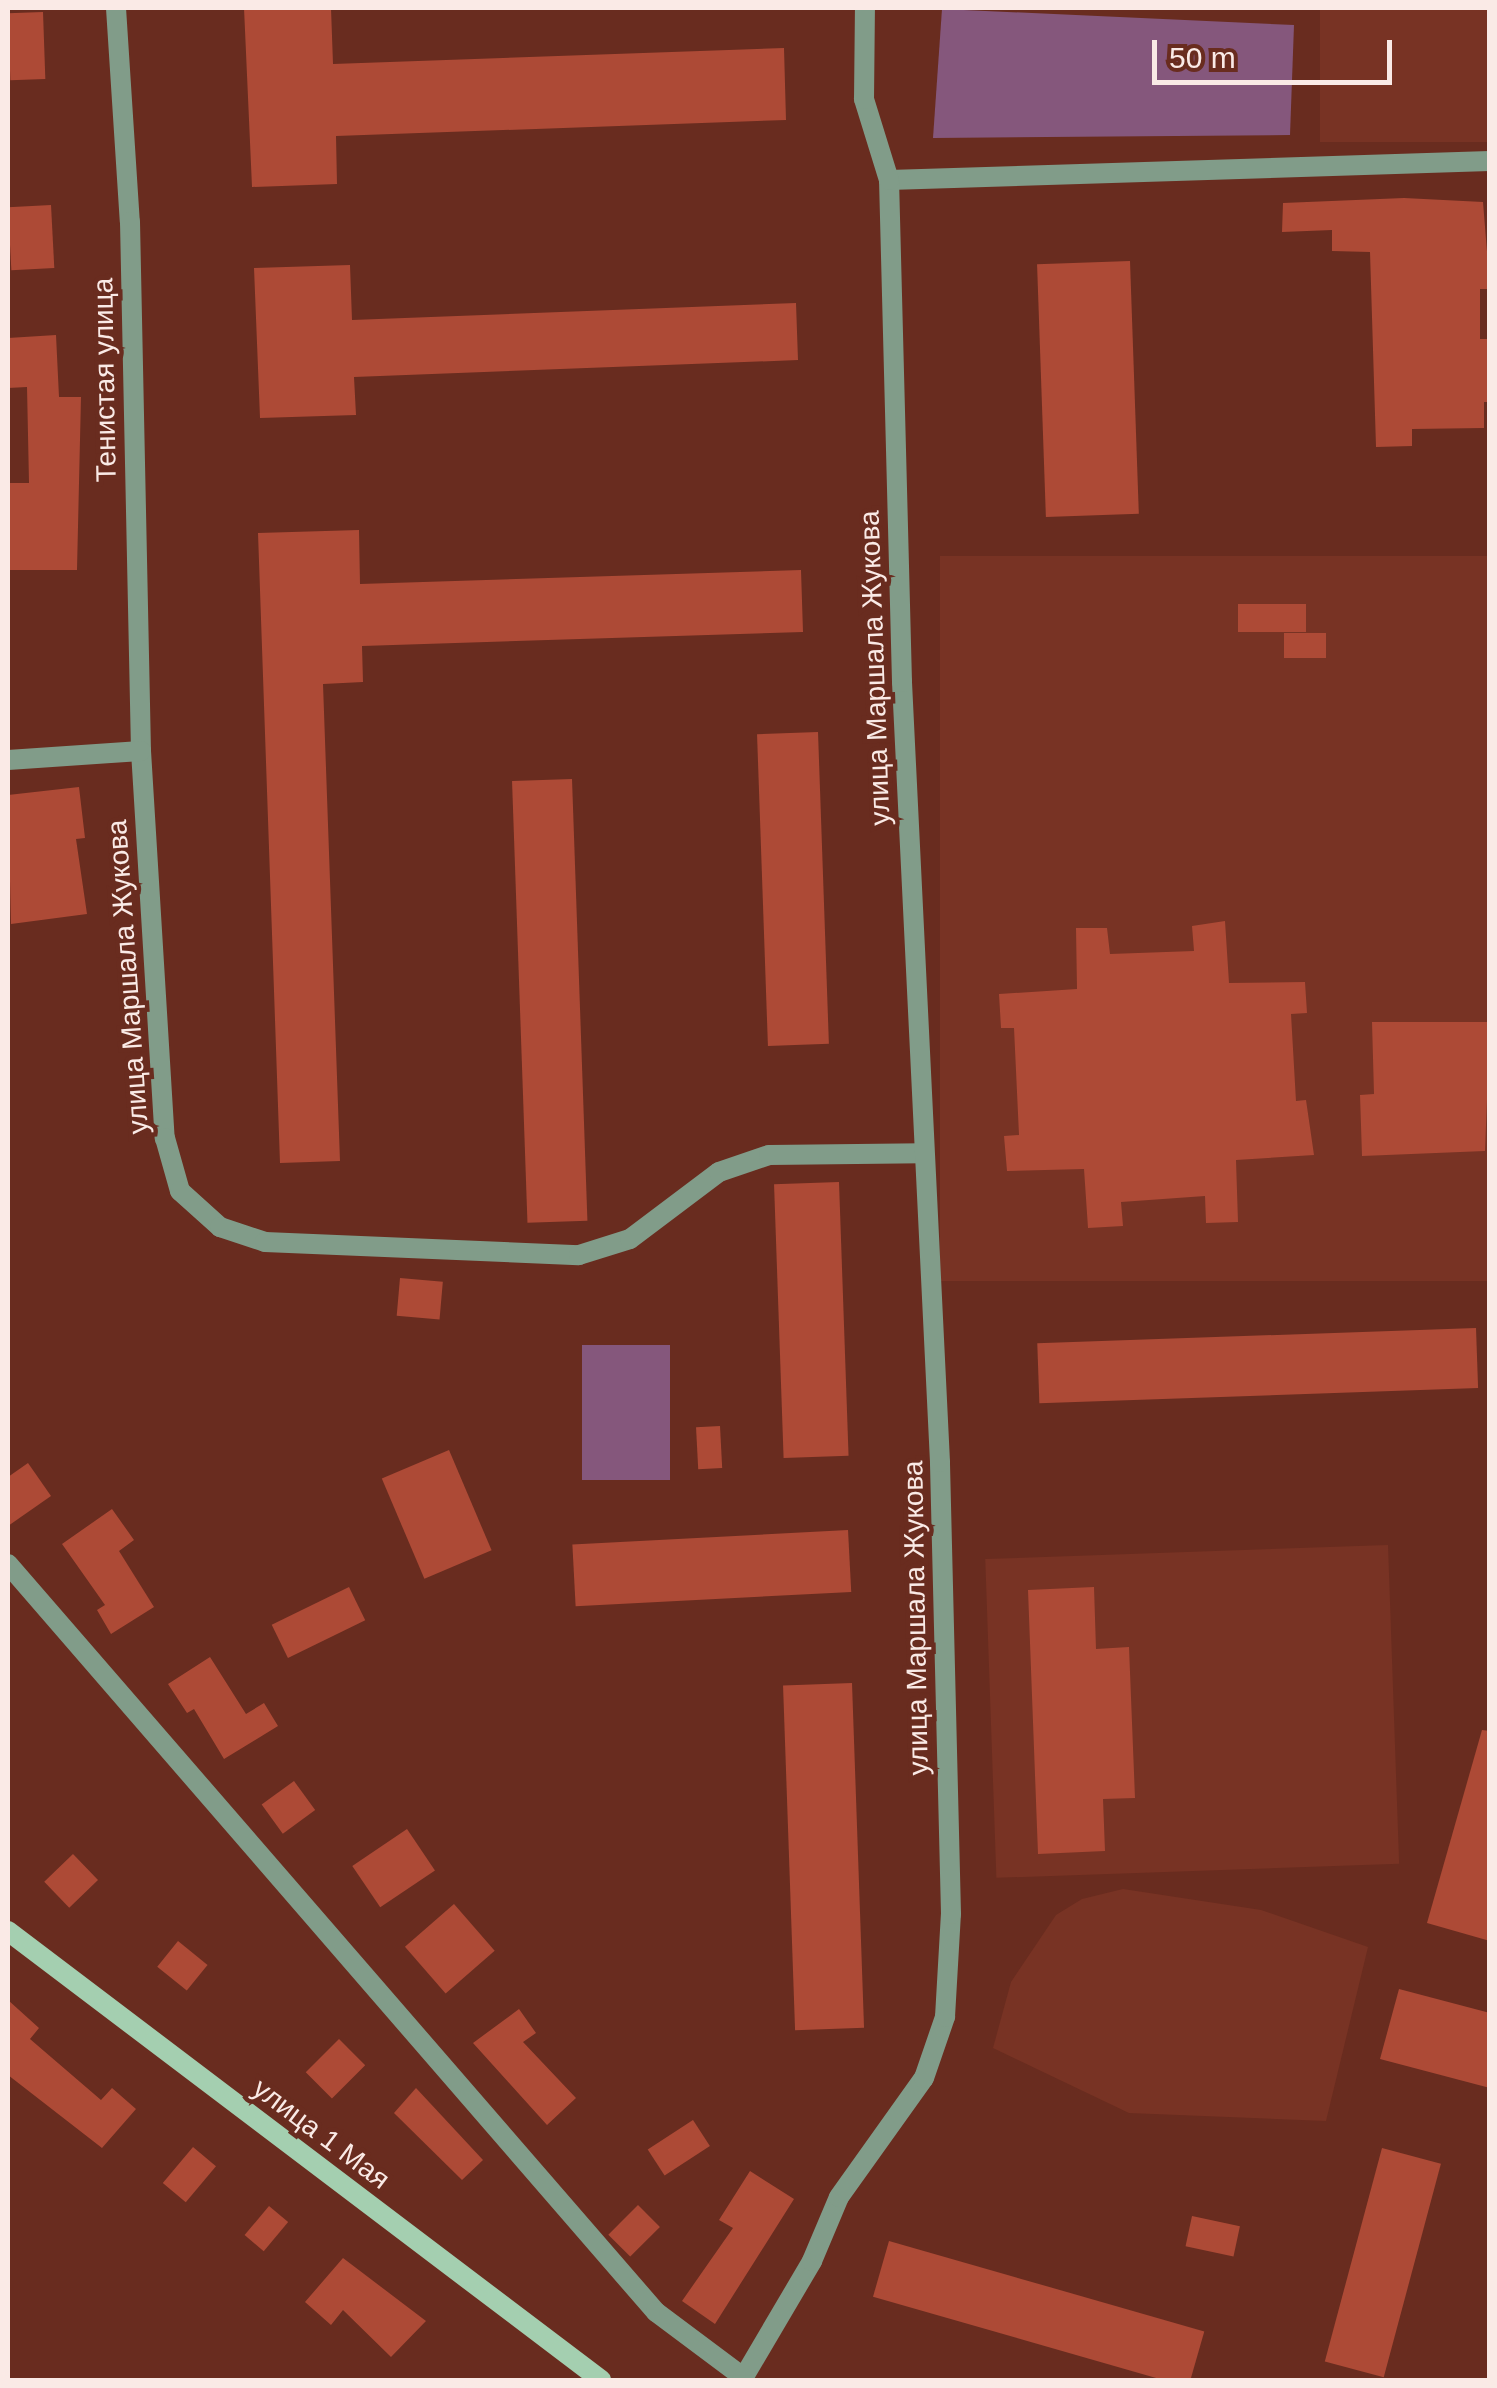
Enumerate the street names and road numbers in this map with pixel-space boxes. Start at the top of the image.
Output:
street label: Тенистая улица [86,278,124,482]
street label: улица Маршала Жукова [853,510,897,826]
street label: улица Маршала Жукова [100,819,156,1135]
street label: улица Маршала Жукова [896,1460,936,1776]
street label: улица 1 Мая [246,2072,396,2196]

